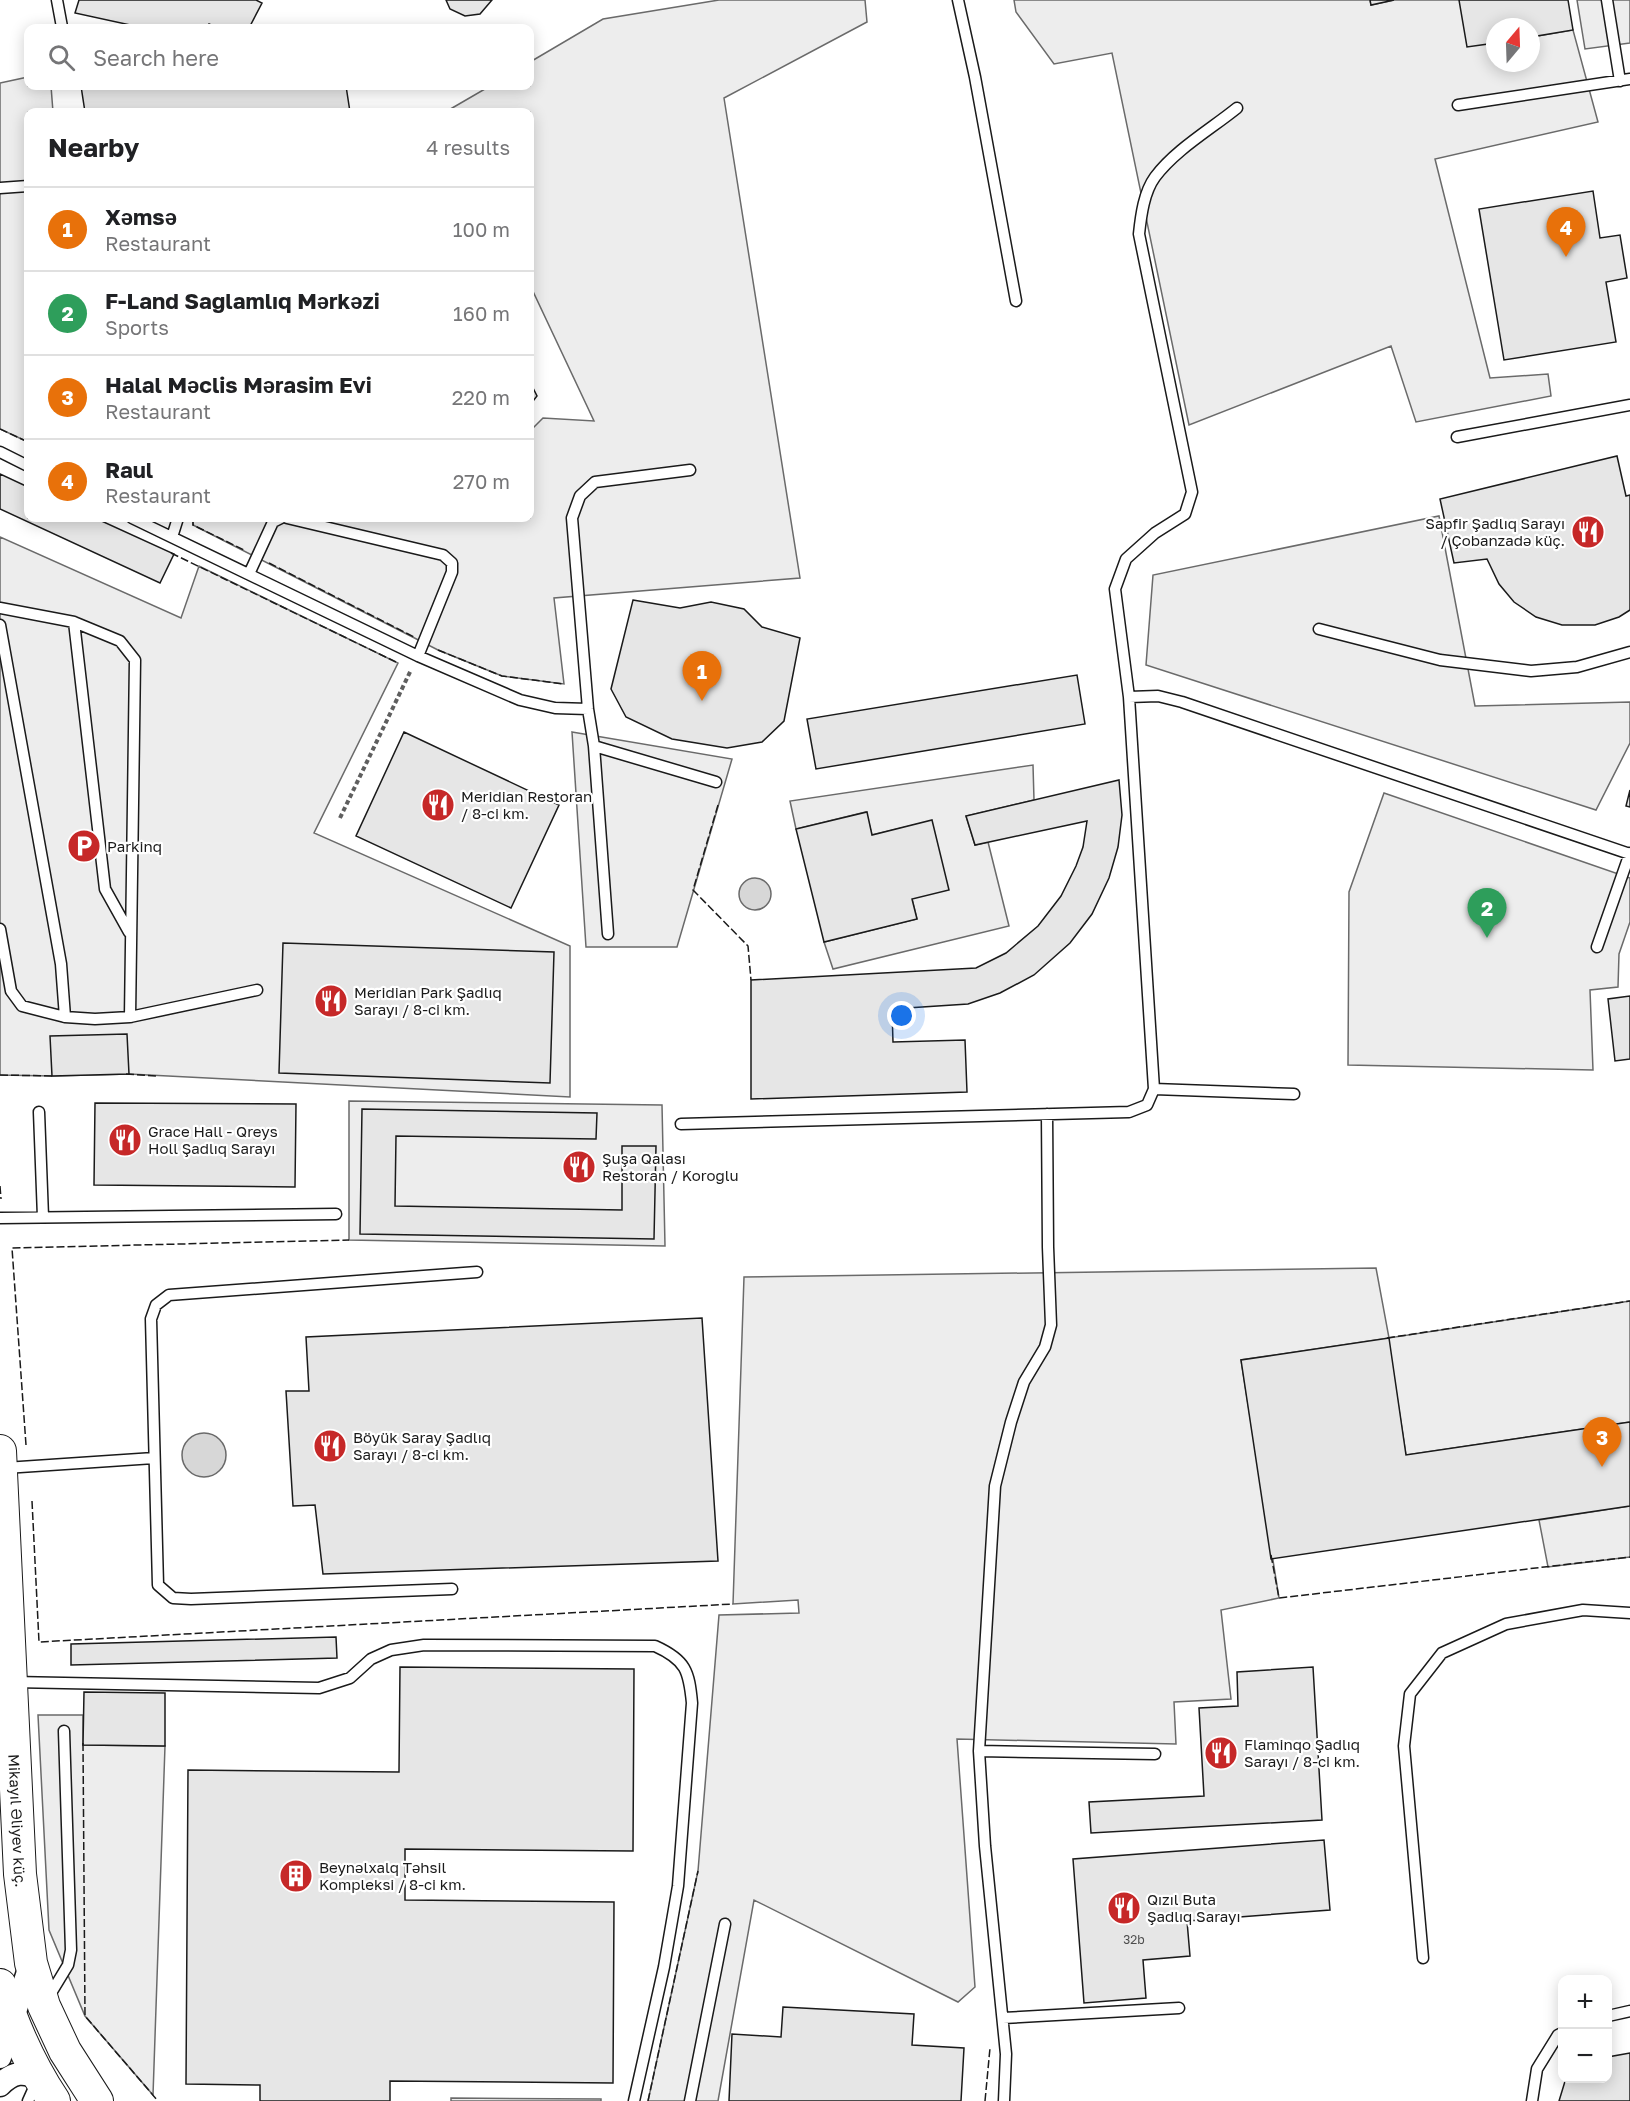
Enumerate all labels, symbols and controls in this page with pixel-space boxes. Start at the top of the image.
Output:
north arrow [1486,18,1540,72]
search box [24,24,534,90]
icon: search [45,41,78,74]
text: Search here [93,44,219,71]
text: Nearby [48,132,139,163]
text: 4 results [426,135,510,159]
text: Xəmsə [105,203,177,230]
pin: 4 [1546,208,1586,257]
text: 1 [62,217,73,241]
text: 100 m [453,217,510,241]
text: Restaurant [105,231,211,255]
text: F-Land Sağlamlıq Mərkəzi [105,287,380,314]
text: 2 [61,301,74,325]
text: 160 m [453,301,510,325]
text: Sports [105,315,169,339]
text: Halal Məclis Mərasim Evi [105,371,372,398]
text: 3 [61,385,74,409]
text: 220 m [452,385,510,409]
text: Restaurant [105,399,211,423]
text: Raul [105,456,153,483]
text: 4 [61,469,74,493]
text: 270 m [453,469,510,493]
text: Restaurant [105,483,211,507]
place label: Sapfir Şadlıq Sarayı / Çobanzadə küç. [1425,514,1565,549]
restaurant icon: Sapfir Şadlıq Sarayı / Çobanzadə küç. [1570,514,1606,550]
pin: 1 [682,652,722,701]
restaurant icon: Meridian Restoran / 8-ci km. [420,787,456,823]
place label: Meridian Restoran / 8-ci km. [461,787,592,822]
parking icon: Parkinq [66,828,102,864]
place label: Parkinq [107,837,162,855]
pin: 2 [1468,888,1506,938]
restaurant icon: Meridian Park Şadlıq Sarayı / 8-ci km. [313,983,349,1019]
place label: Meridian Park Şadlıq Sarayı / 8-ci km. [354,983,502,1018]
your location [887,1001,916,1030]
restaurant icon: Grace Hall - Qreys Holl Şadlıq Sarayı [107,1122,143,1158]
place label: Grace Hall - Qreys Holl Şadlıq Sarayı [148,1122,278,1157]
restaurant icon: Şuşa Qalası Restoran / Koroğlu [561,1149,597,1185]
place label: Şuşa Qalası Restoran / Koroğlu [602,1149,739,1184]
pin: 3 [1582,1418,1622,1467]
restaurant icon: Böyük Saray Şadlıq Sarayı / 8-ci km. [312,1428,348,1464]
place label: Böyük Saray Şadlıq Sarayı / 8-ci km. [353,1428,491,1463]
restaurant icon: Flaminqo Şadlıq Sarayı / 8-ci km. [1203,1735,1239,1771]
place label: Flaminqo Şadlıq Sarayı / 8-ci km. [1244,1735,1360,1770]
street label: Mikayıl Əliyev küç. [5,1754,31,1888]
building icon: Beynəlxalq Təhsil Kompleksi / 8-ci km. [278,1858,314,1894]
place label: Beynəlxalq Təhsil Kompleksi / 8-ci km. [319,1858,466,1893]
restaurant icon: Qızıl Buta Şadlıq Sarayı [1106,1890,1142,1926]
place label: Qızıl Buta Şadlıq Sarayı [1147,1890,1240,1925]
house number: 32b [1123,1932,1145,1947]
map controls [1558,1975,1612,2083]
button: + [1558,1975,1612,2029]
button: − [1558,2029,1612,2083]

